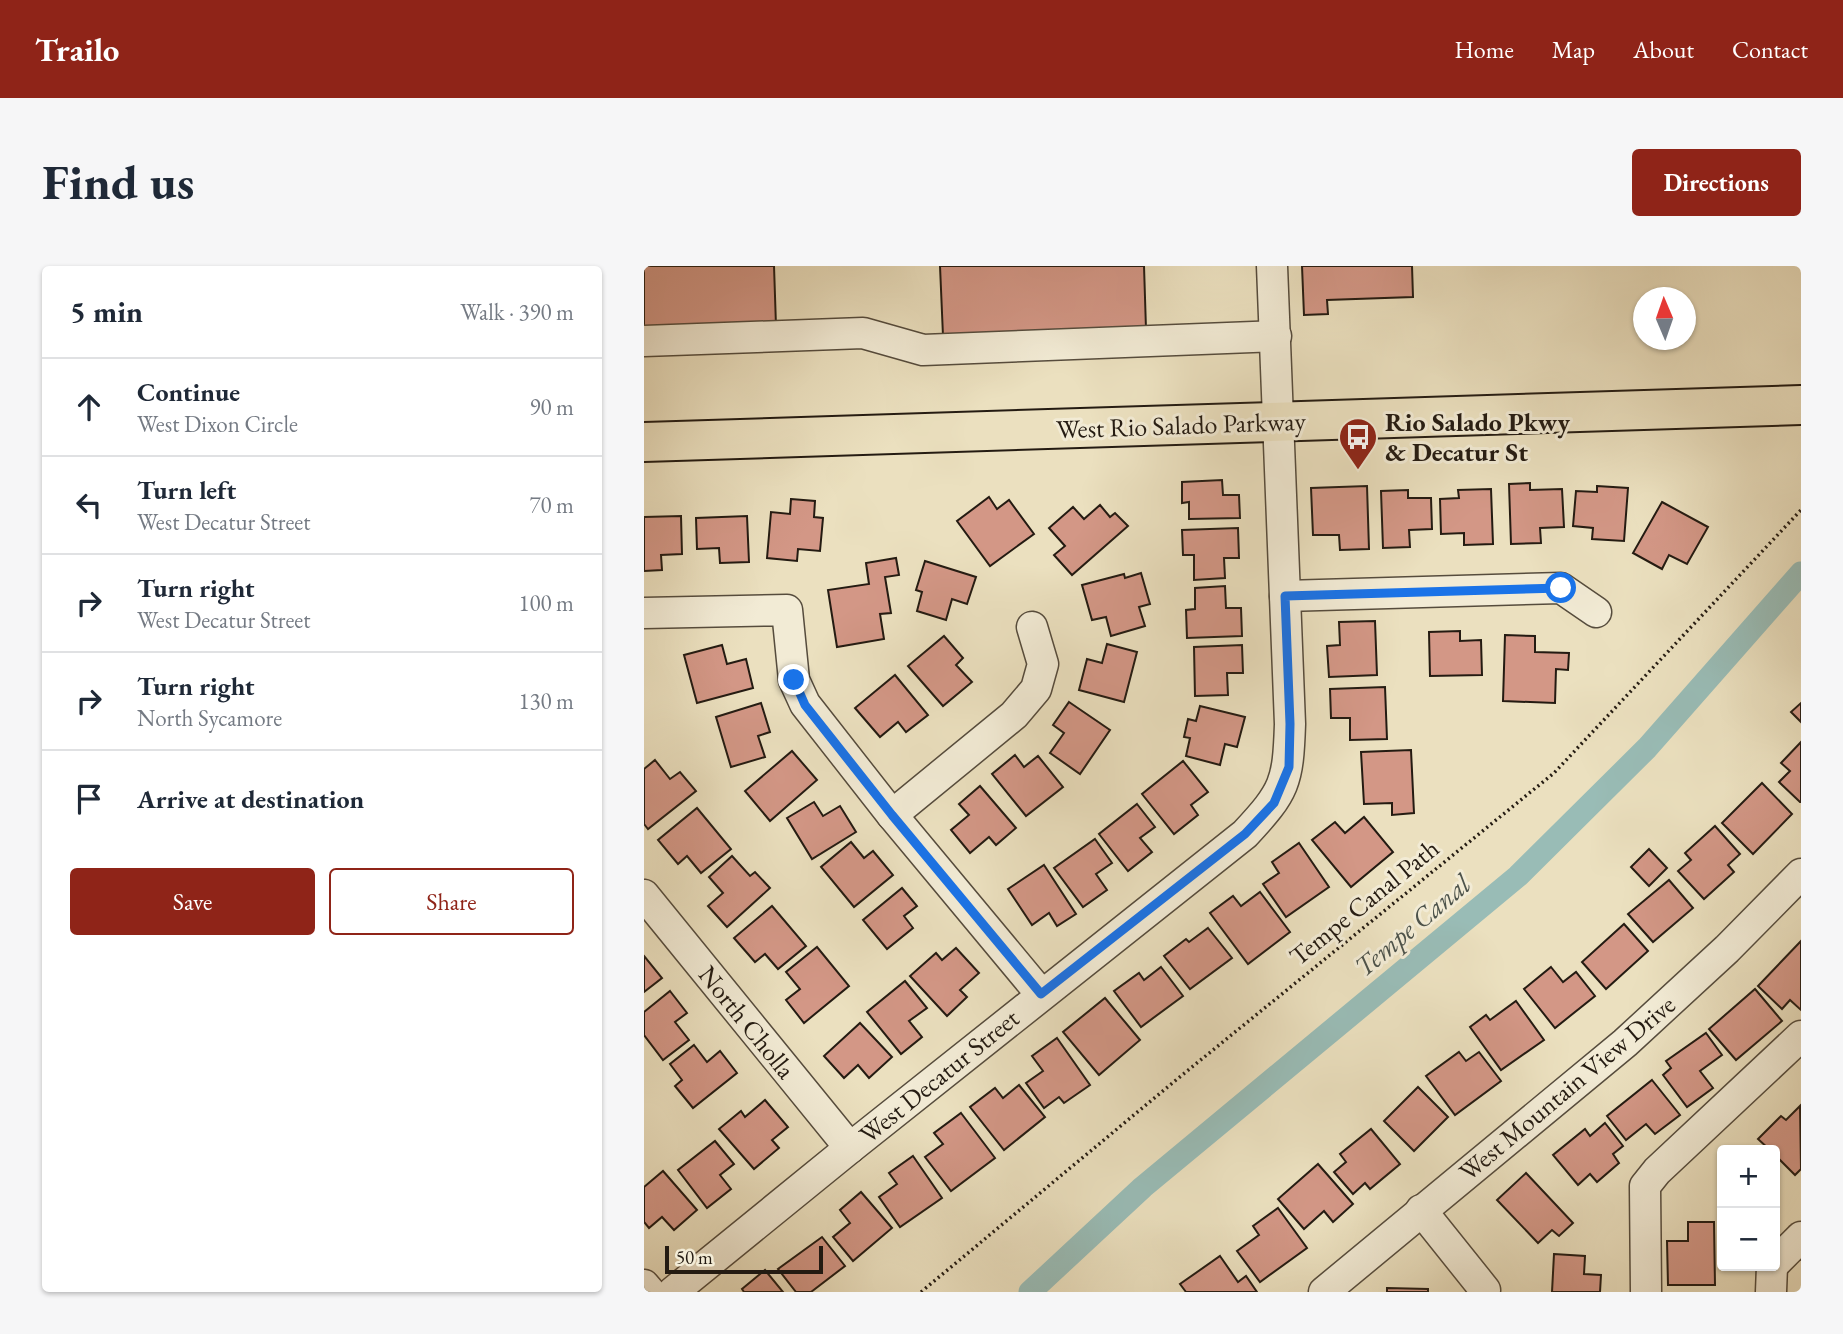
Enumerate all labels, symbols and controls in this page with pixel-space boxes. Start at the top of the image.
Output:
text: Trailo [35,28,119,71]
text: Home [1454,34,1514,65]
text: Map [1552,34,1595,65]
text: About [1633,34,1694,65]
text: Contact [1732,34,1808,65]
button: Directions [1632,149,1801,216]
text: Find us [42,150,194,214]
north arrow [1633,287,1696,350]
text: 5 min [70,292,143,331]
text: Walk · 390 m [460,297,574,327]
text: Continue [137,375,240,409]
icon: ahead [70,388,108,426]
text: 90 m [529,392,574,422]
street label: West Rio Salado Parkway [1056,404,1307,446]
place label: Rio Salado Pkwy & Decatur St [1385,405,1570,469]
text: West Dixon Circle [137,409,298,439]
bus stop icon: Rio Salado Pkwy & Decatur St [1337,416,1379,471]
text: Turn left [137,473,236,507]
icon: left [70,486,108,524]
text: 70 m [529,490,574,520]
text: West Decatur Street [137,507,310,537]
text: Turn right [137,571,255,605]
route start [1545,572,1576,603]
icon: right [70,584,108,622]
text: 100 m [518,588,574,618]
text: West Decatur Street [137,605,310,635]
route end [778,664,809,695]
text: Turn right [137,669,255,703]
icon: right [70,682,108,720]
text: 130 m [518,686,574,716]
text: North Sycamore [137,703,282,733]
icon: arrive [70,780,108,818]
text: Arrive at destination [137,782,364,816]
street label: Tempe Canal Path [1283,832,1445,972]
water label: Tempe Canal [1347,867,1477,983]
button: Save [70,868,315,935]
button: Share [329,868,574,935]
street label: North Cholla [691,958,803,1086]
street label: West Mountain View Drive [1452,988,1682,1188]
street label: West Decatur Street [852,1001,1026,1151]
map controls [1717,1145,1780,1271]
button: + [1717,1145,1780,1208]
button: − [1717,1208,1780,1271]
scale bar [665,1243,822,1275]
text: 50 m [676,1245,713,1270]

